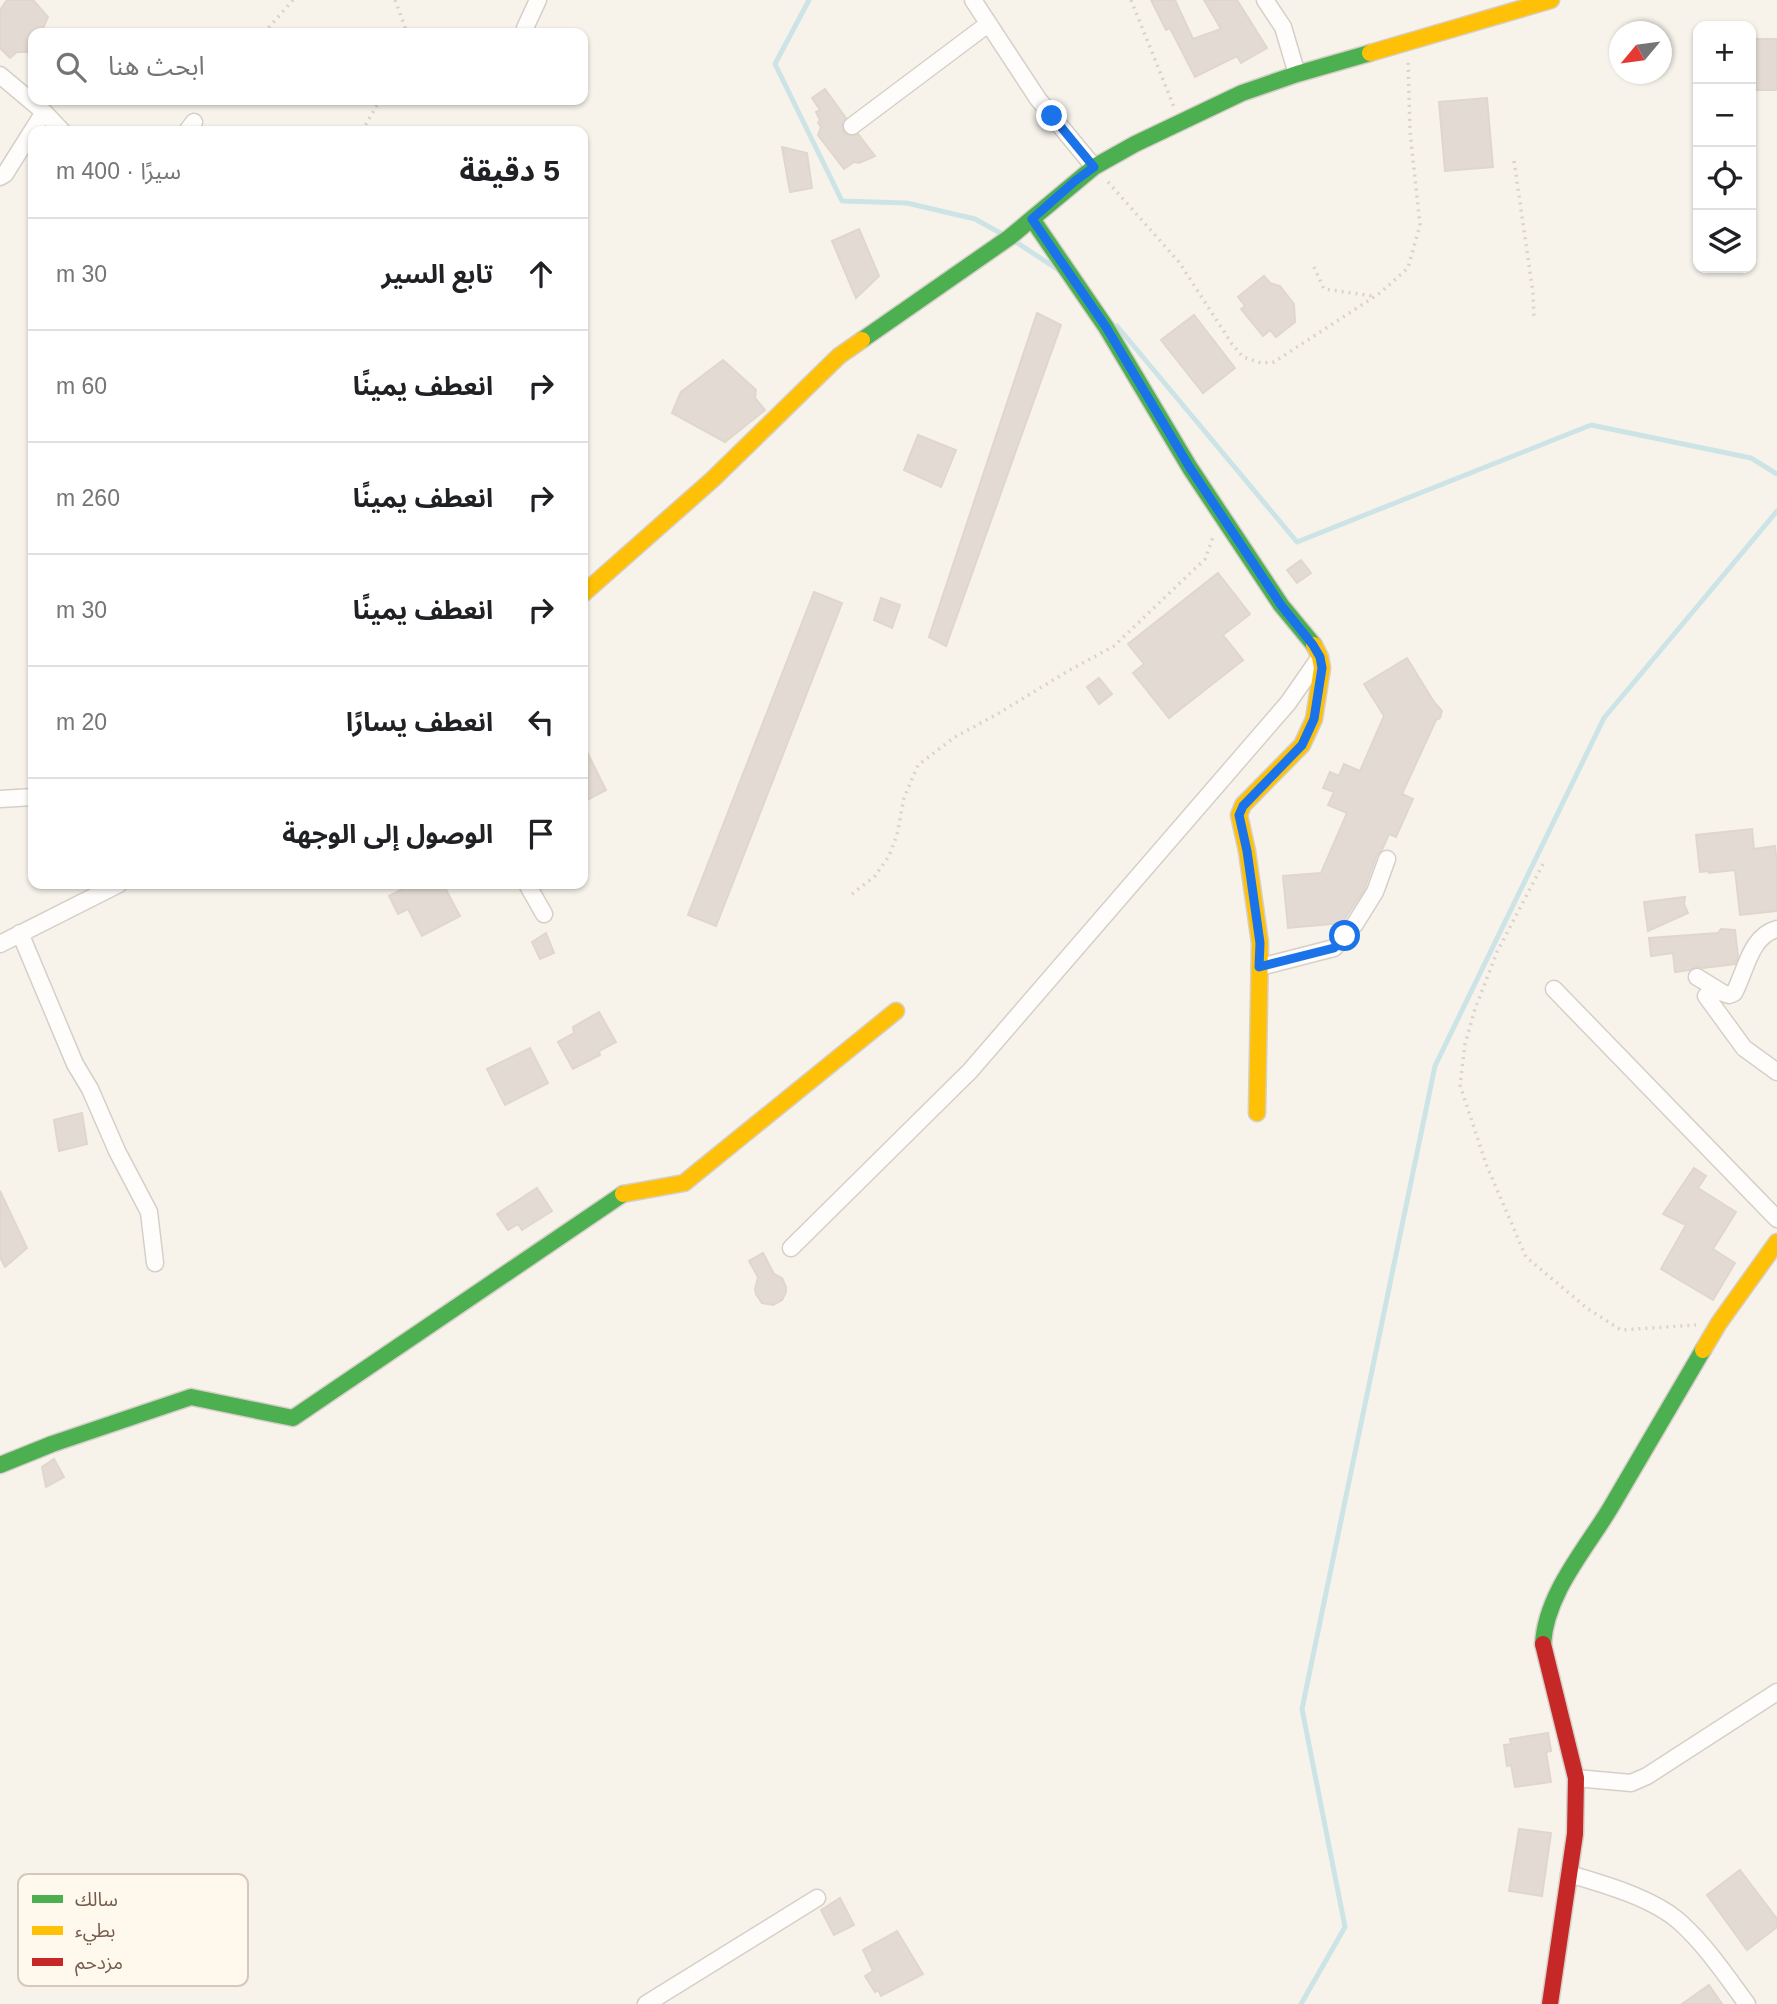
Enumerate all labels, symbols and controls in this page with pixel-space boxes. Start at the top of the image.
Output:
north arrow [1609,21,1672,84]
map controls [1693,21,1756,273]
button: + [1693,21,1756,84]
search box [28,28,588,105]
icon: search [52,48,90,86]
text: ابحث هنا [108,51,205,81]
button: − [1693,84,1756,147]
route end [1036,100,1067,131]
button: locate [1693,147,1756,210]
text: 5 دقيقة [459,154,560,187]
text: سيرًا · 400 m [56,158,181,184]
button: layers [1693,210,1756,273]
icon: ahead [522,255,560,293]
text: تابع السير [381,259,493,289]
text: 30 m [56,261,107,287]
icon: right [522,367,560,405]
text: انعطف يمينًا [353,371,493,401]
text: 60 m [56,373,107,399]
icon: right [522,479,560,517]
text: انعطف يمينًا [353,483,493,513]
text: 260 m [56,485,120,511]
icon: right [522,591,560,629]
text: انعطف يمينًا [353,595,493,625]
text: 30 m [56,597,107,623]
icon: left [522,703,560,741]
text: انعطف يسارًا [346,707,493,737]
text: 20 m [56,709,107,735]
icon: arrive [522,815,560,853]
text: الوصول إلى الوجهة [282,819,493,849]
route start [1329,920,1360,951]
legend [18,1874,248,1986]
text: سالك [75,1889,118,1910]
text: بطيء [75,1920,115,1945]
text: مزدحم [75,1952,123,1977]

